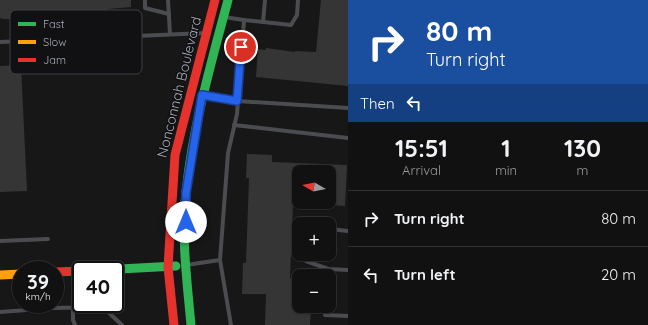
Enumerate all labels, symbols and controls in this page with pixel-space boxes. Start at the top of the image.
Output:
legend [10,10,142,74]
text: 80 m [426,13,492,48]
street label: Nonconnah Boulevard [153,15,205,159]
icon: right [360,16,412,68]
text: Fast [43,17,65,31]
pin [224,30,258,64]
text: Slow [43,35,67,49]
icon: arrive [230,36,252,58]
text: Turn right [426,48,506,71]
text: Jam [43,53,66,67]
icon: left [403,92,425,114]
text: Then [360,94,395,113]
text: 15:51 [395,133,448,163]
text: 1 [501,133,511,163]
text: 130 [564,133,601,163]
text: Arrival [402,162,441,178]
text: min [495,162,517,178]
text: m [577,162,588,178]
north arrow [292,165,336,209]
map controls [292,165,336,313]
position arrow [165,201,207,243]
icon: right [360,208,382,230]
text: Turn right [394,209,465,228]
text: 80 m [601,209,636,228]
button: + [292,217,336,261]
speed limit sign: 40 [72,261,124,313]
icon: left [360,264,382,286]
text: Turn left [394,265,456,284]
text: 20 m [601,265,636,284]
text: 39 [27,269,49,294]
button: − [292,269,336,313]
text: km/h [25,290,51,303]

